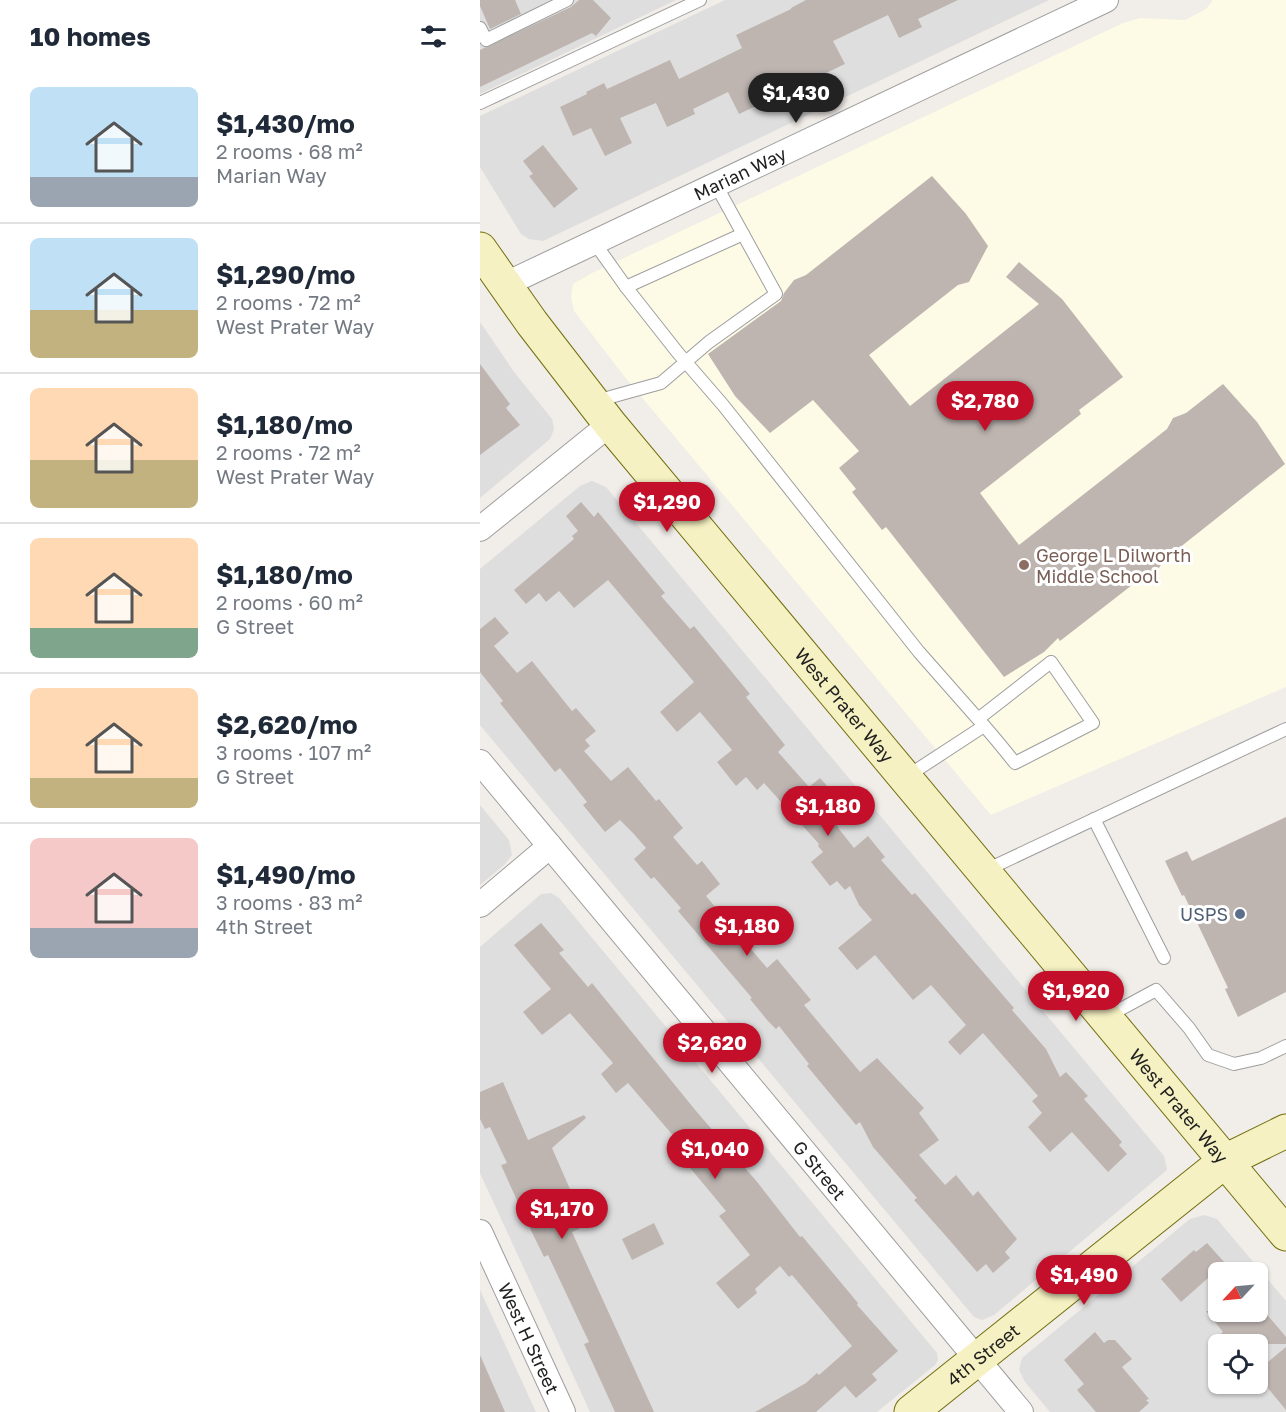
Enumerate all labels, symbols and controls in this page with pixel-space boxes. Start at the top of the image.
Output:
icon: filters [417,20,450,53]
text: 10 homes [30,21,151,52]
pin: $1,430 [747,73,845,124]
text: $1,430 [762,80,830,104]
text: $1,430/mo [216,108,355,139]
icon: home [78,111,150,183]
text: 2 rooms · 68 m² [216,139,363,163]
street label: Marian Way [690,142,790,205]
text: Marian Way [216,163,327,187]
text: $1,290/mo [216,259,355,290]
icon: home [78,262,150,334]
text: 2 rooms · 72 m² [216,290,361,314]
text: West Prater Way [216,314,374,338]
pin: $2,780 [936,381,1034,432]
text: $2,780 [951,388,1019,412]
text: $1,180/mo [216,409,353,440]
icon: home [78,412,150,484]
text: 2 rooms · 72 m² [216,440,361,464]
text: West Prater Way [216,464,374,488]
pin: $1,290 [618,482,716,533]
text: $1,290 [633,489,701,513]
place label: George L Dilworth Middle School [1036,544,1191,587]
marker: George L Dilworth Middle School [1017,558,1031,572]
text: $1,180/mo [216,559,353,590]
icon: home [78,562,150,634]
text: 2 rooms · 60 m² [216,590,363,614]
text: G Street [216,614,294,638]
street label: West Prater Way [790,643,899,767]
text: $2,620/mo [216,709,358,740]
icon: home [78,712,150,784]
text: 3 rooms · 107 m² [216,740,371,764]
text: G Street [216,764,294,788]
pin: $1,180 [779,786,877,837]
text: $1,180 [795,793,861,817]
text: $1,490/mo [216,859,356,890]
icon: home [78,862,150,934]
text: 3 rooms · 83 m² [216,890,362,914]
place label: USPS [1180,903,1228,925]
pin: $1,180 [698,906,796,957]
marker: USPS [1233,907,1247,921]
text: $1,180 [714,913,780,937]
text: 4th Street [216,914,313,938]
pin: $1,920 [1027,971,1125,1022]
text: $1,920 [1042,978,1110,1002]
pin: $2,620 [663,1023,761,1074]
text: $2,620 [677,1030,747,1054]
street label: West Prater Way [1125,1044,1233,1167]
pin: $1,040 [666,1129,764,1180]
text: $1,040 [681,1136,749,1160]
street label: G Street [789,1136,851,1204]
pin: $1,170 [513,1189,611,1240]
text: $1,170 [530,1196,594,1220]
pin: $1,490 [1035,1255,1133,1306]
text: $1,490 [1050,1262,1118,1286]
north arrow [1208,1262,1268,1322]
map controls [1208,1262,1268,1394]
street label: West H Street [494,1279,564,1397]
street label: 4th Street [942,1319,1024,1390]
button: locate [1208,1334,1268,1394]

